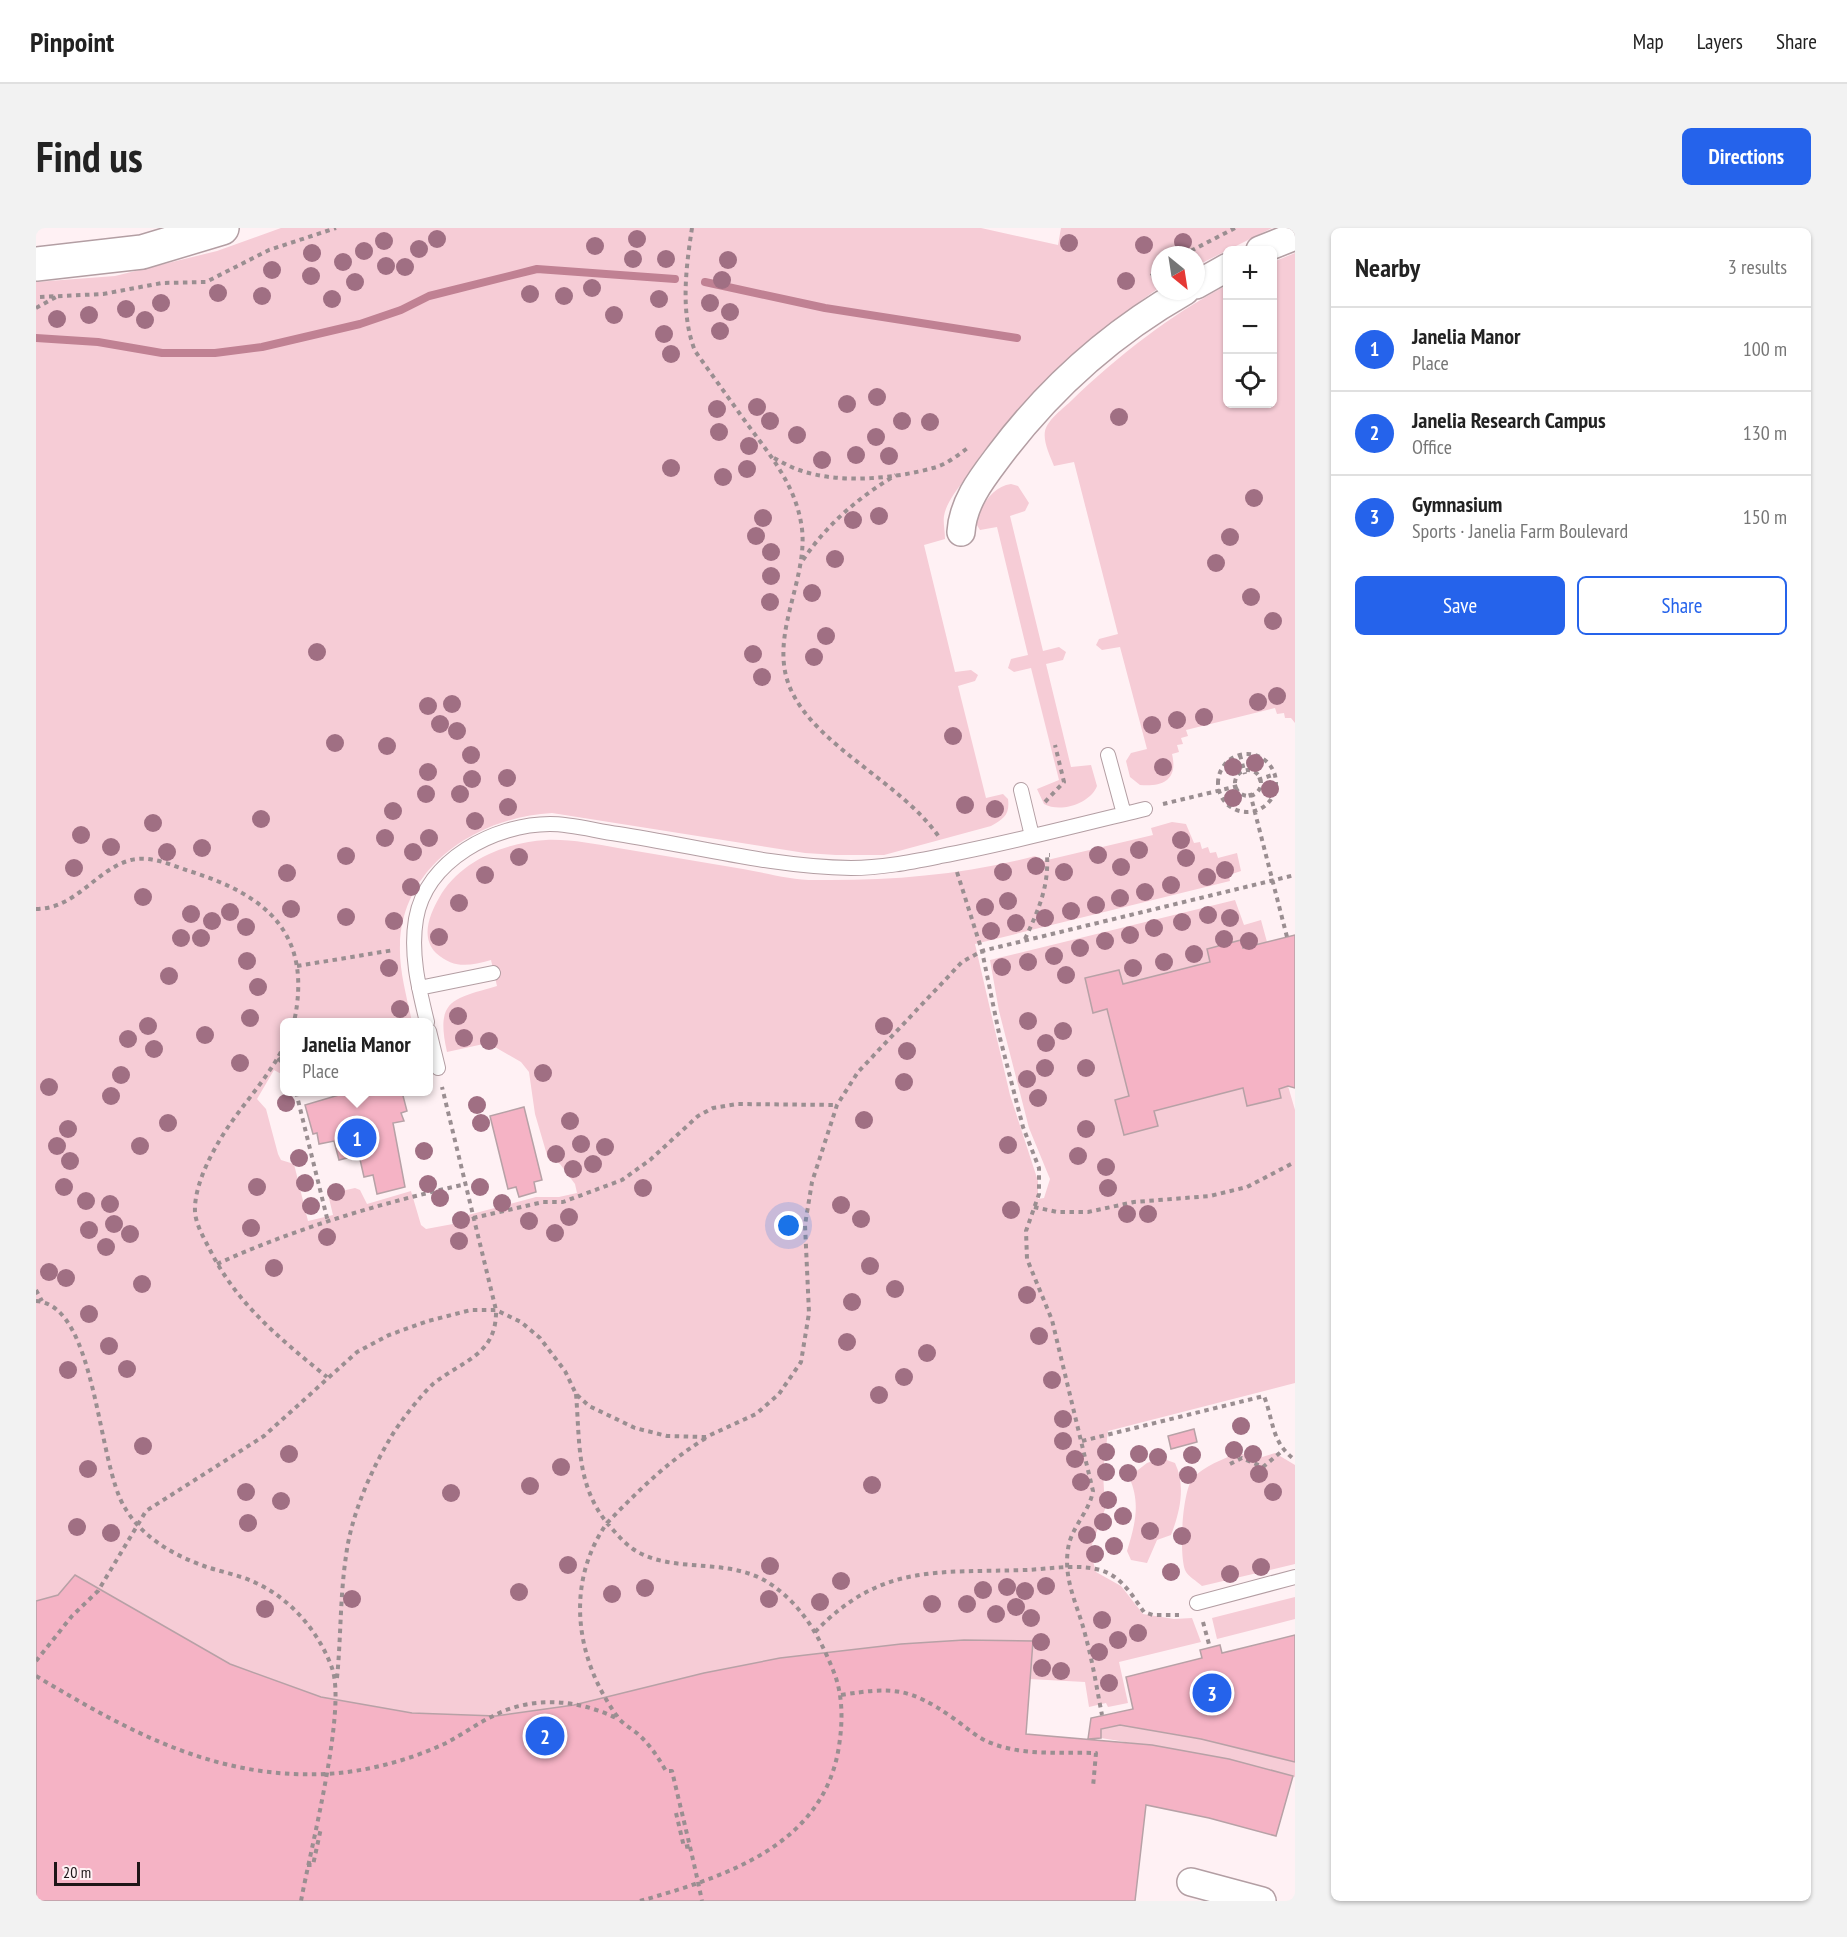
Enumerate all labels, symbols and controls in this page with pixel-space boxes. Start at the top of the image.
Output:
text: Pinpoint [30,23,114,60]
text: Map [1633,28,1664,55]
text: Layers [1697,28,1743,55]
text: Share [1776,28,1817,55]
button: Directions [1682,128,1811,185]
text: Find us [36,129,143,184]
north arrow [1151,246,1205,300]
map controls [1223,246,1277,408]
button: + [1223,246,1277,300]
text: Nearby [1355,251,1420,284]
text: 3 results [1728,254,1787,280]
button: − [1223,300,1277,354]
text: Janelia Manor [1412,322,1520,350]
text: 1 [1370,336,1379,362]
text: 100 m [1743,336,1787,362]
text: Place [1412,350,1449,376]
button: locate [1223,354,1277,408]
text: Janelia Research Campus [1412,406,1606,434]
text: 2 [1370,420,1379,446]
text: 130 m [1743,420,1787,446]
text: Office [1412,434,1452,460]
text: Gymnasium [1412,490,1502,518]
text: 3 [1370,504,1379,530]
text: 150 m [1743,504,1787,530]
text: Sports · Janelia Farm Boulevard [1412,518,1628,544]
button: Save [1355,576,1565,635]
button: Share [1577,576,1787,635]
popup [280,1018,433,1096]
text: Janelia Manor [302,1030,411,1058]
text: Place [302,1058,339,1084]
pin: 1 [338,1116,376,1160]
your location [774,1211,803,1240]
pin: 3 [1192,1670,1232,1716]
pin: 2 [526,1714,564,1758]
scale bar [54,1859,140,1886]
text: 20 m [63,1862,91,1882]

